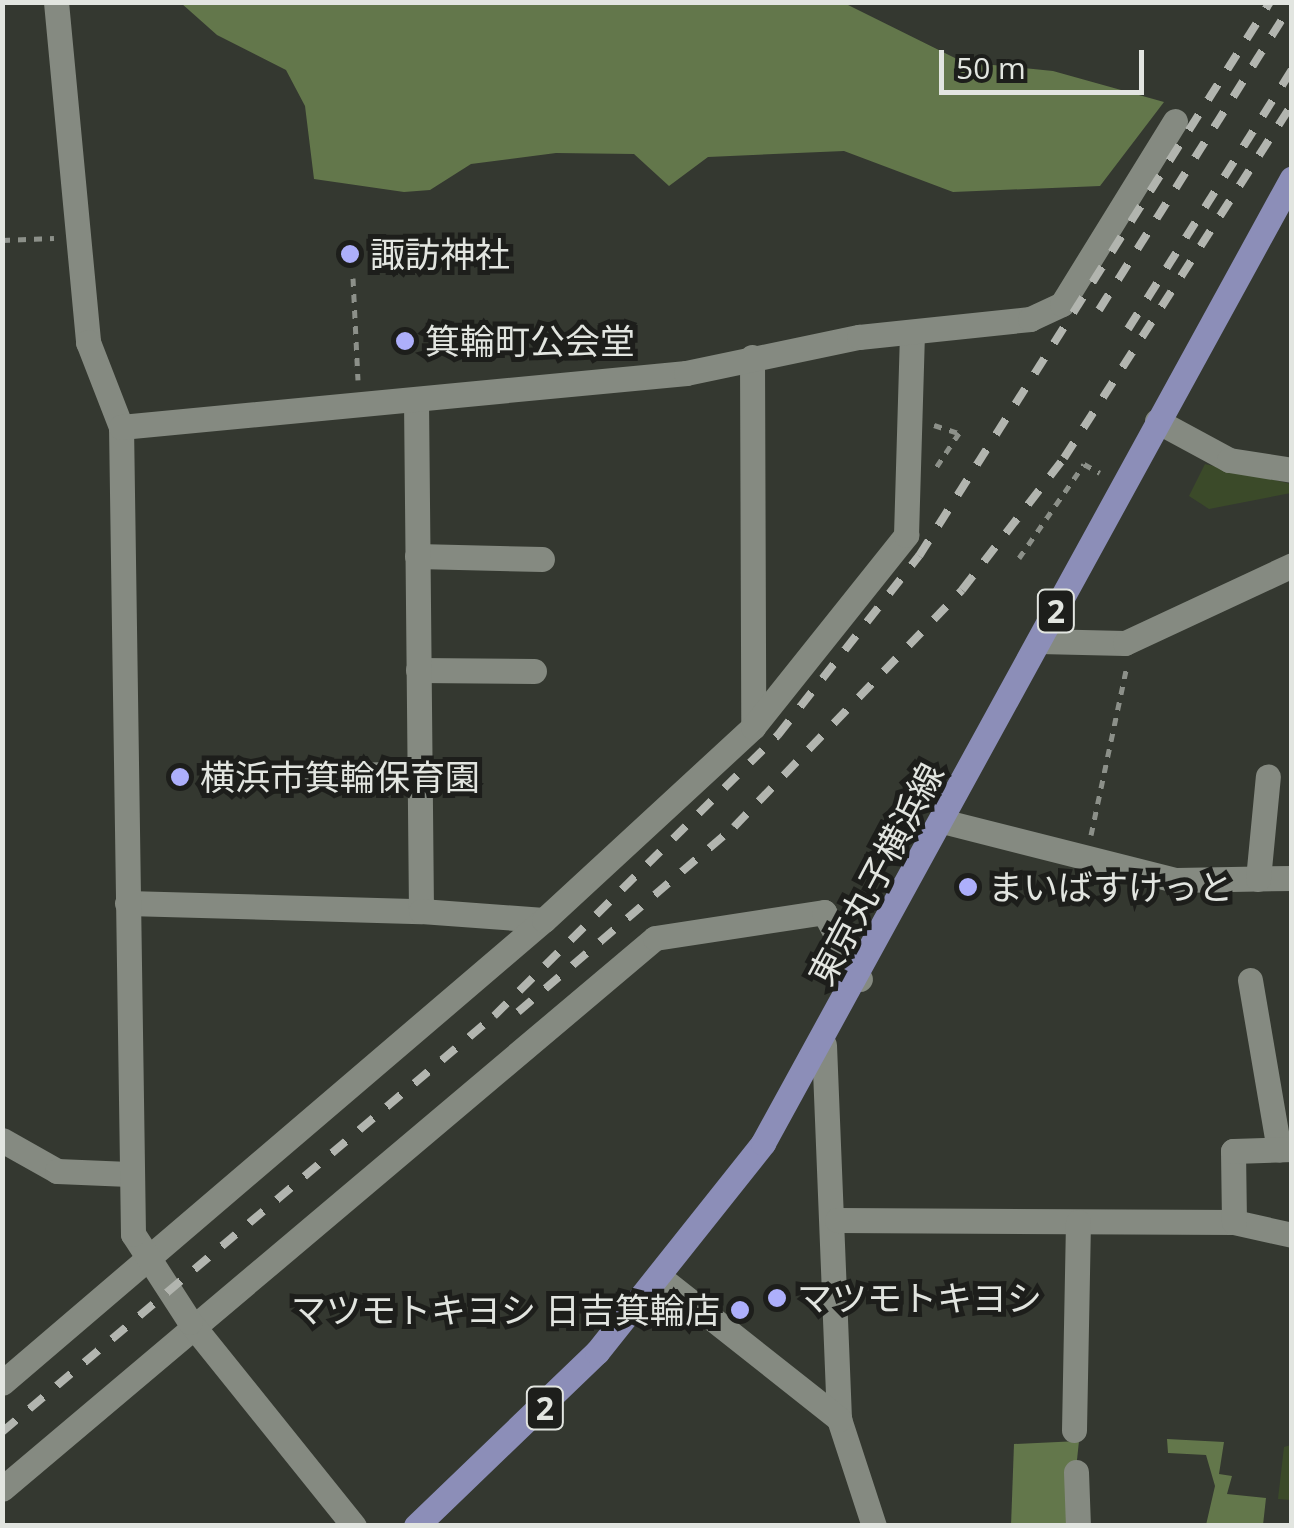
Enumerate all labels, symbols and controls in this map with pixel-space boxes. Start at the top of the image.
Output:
scale bar [944,30,1149,92]
text: 50 m [956,47,1026,88]
place label: 諏訪神社 [370,233,510,275]
marker: 諏訪神社 [339,243,361,265]
place label: 箕輪町公会堂 [425,320,635,362]
marker: 箕輪町公会堂 [394,330,416,352]
road number: 2 [1036,584,1076,638]
place label: 横浜市箕輪保育園 [200,756,480,798]
street label: 東京丸子横浜線 [800,756,952,992]
marker: 横浜市箕輪保育園 [169,766,191,788]
place label: まいばすけっと [988,866,1233,908]
marker: まいばすけっと [957,876,979,898]
place label: マツモトキヨシ [797,1277,1042,1319]
marker: マツモトキヨシ [766,1287,788,1309]
place label: マツモトキヨシ 日吉箕輪店 [291,1289,720,1331]
marker: マツモトキヨシ 日吉箕輪店 [729,1299,751,1321]
road number: 2 [525,1381,565,1435]

